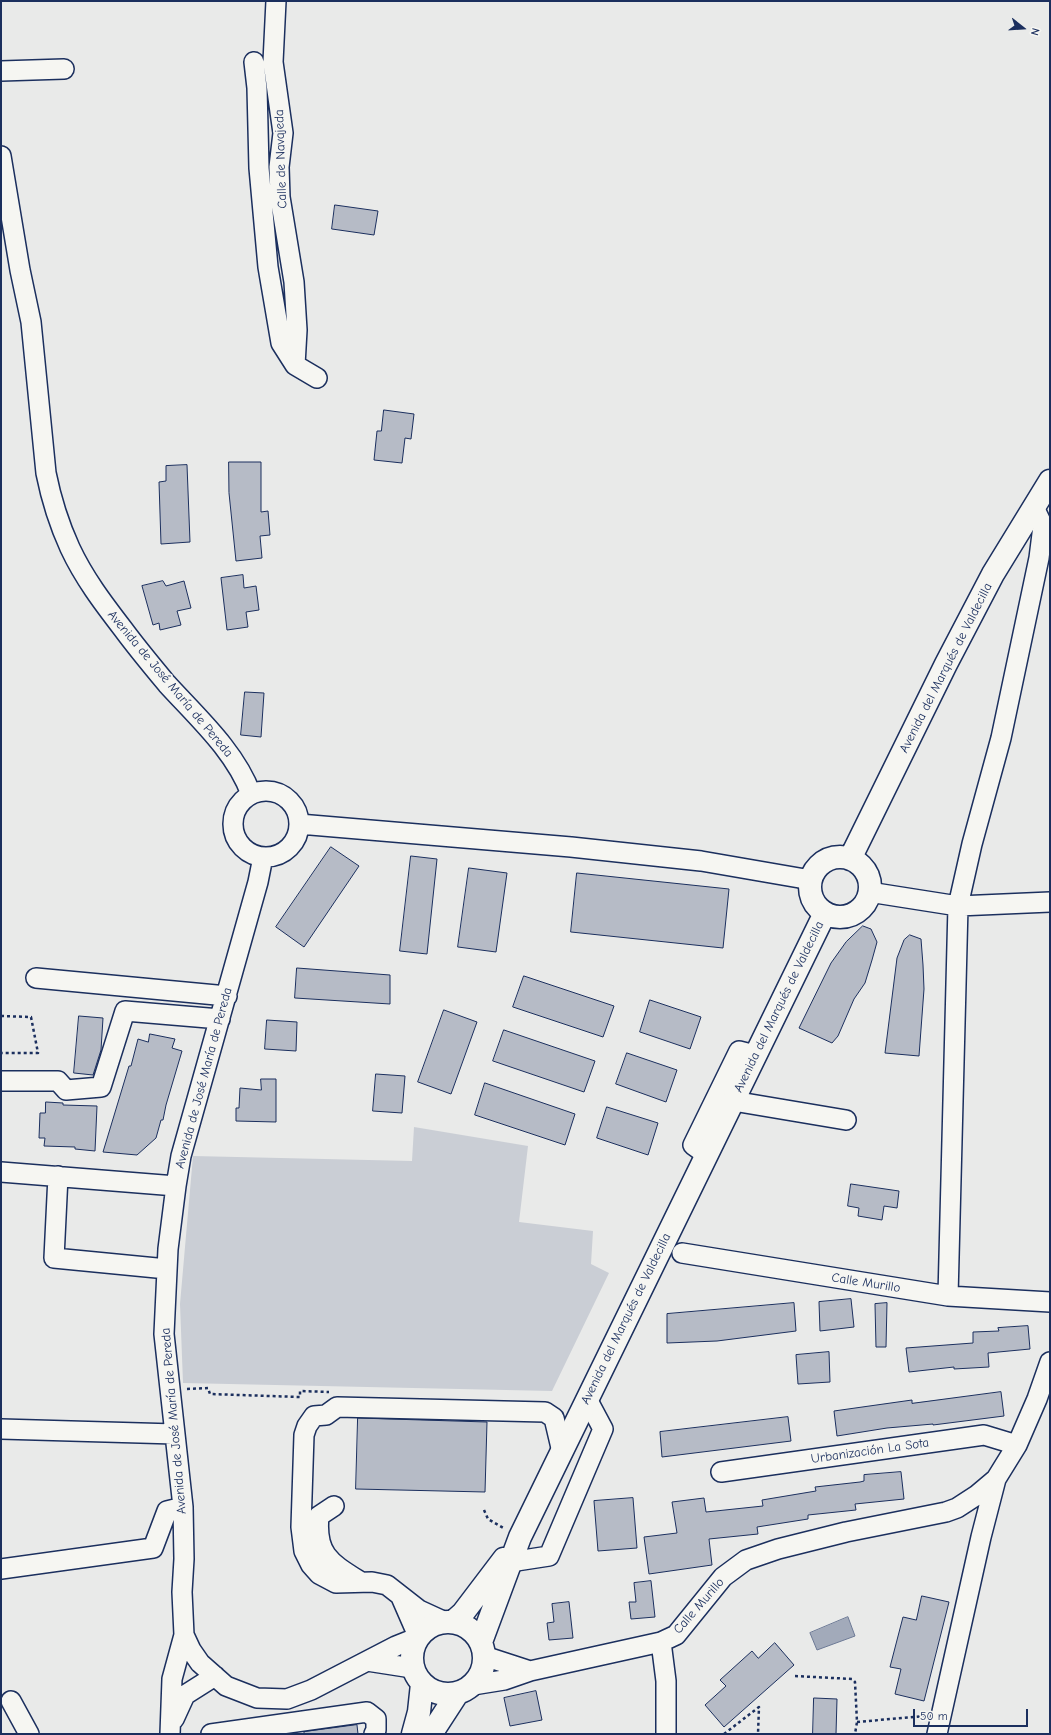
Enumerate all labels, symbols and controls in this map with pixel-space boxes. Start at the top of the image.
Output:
north arrow [1003,8,1043,48]
text: N [1028,26,1042,37]
street label: Calle de Navajeda [271,109,291,209]
street label: Avenida del Marqués de Valdecilla [896,580,996,756]
street label: Avenida de José María de Pereda [104,607,236,761]
street label: Avenida del Marqués de Valdecilla [731,919,827,1095]
street label: Avenida de José María de Pereda [172,986,236,1170]
street label: Avenida del Marqués de Valdecilla [578,1231,674,1407]
street label: Calle Murillo [830,1270,902,1296]
street label: Avenida de José María de Pereda [158,1327,190,1515]
street label: Urbanización La Sota [810,1435,930,1467]
street label: Calle Murillo [670,1575,728,1637]
scale bar [915,1701,1030,1727]
text: 50 m [920,1709,948,1723]

